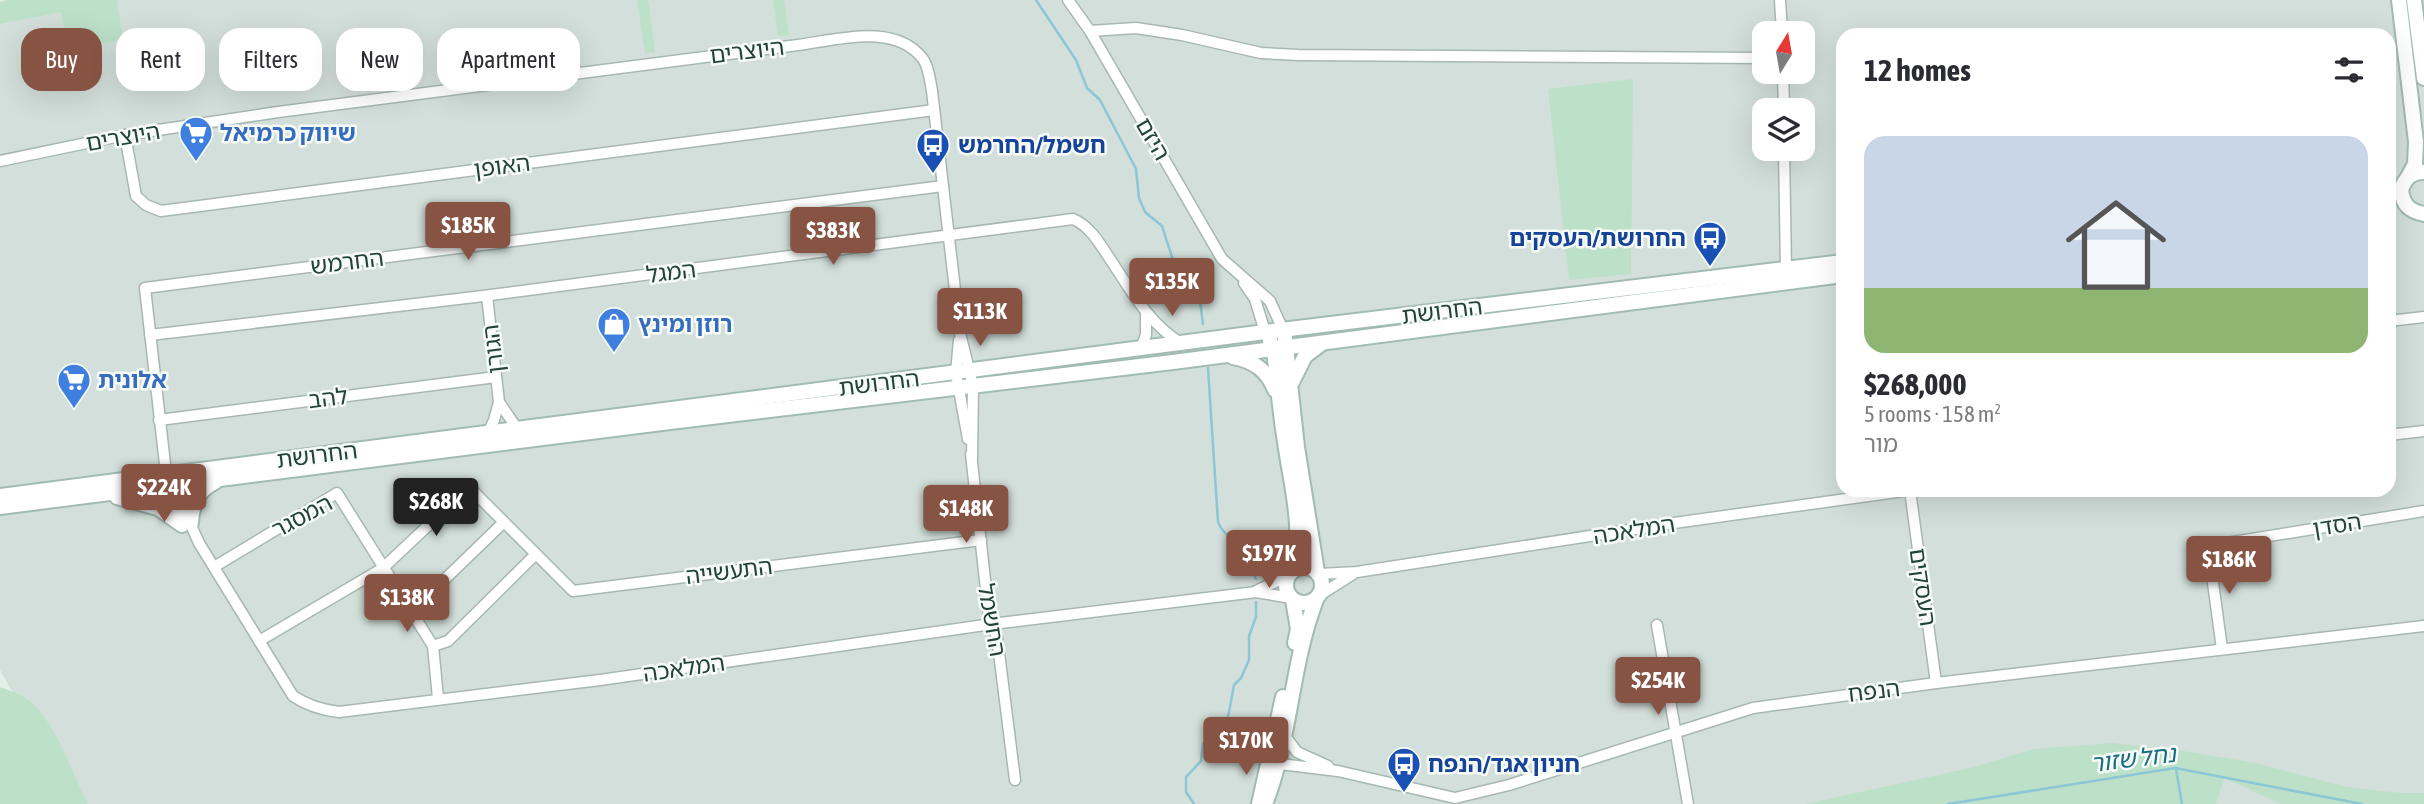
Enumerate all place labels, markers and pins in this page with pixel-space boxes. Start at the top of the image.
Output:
supermarket icon: שיווק כרמיאל [177,114,215,163]
place label: שיווק כרמיאל [220,120,356,146]
bus stop icon: חשמל/החרמש [914,126,952,175]
place label: חשמל/החרמש [958,132,1106,158]
pin: $185K [419,202,517,262]
pin: $383K [784,208,882,267]
bus stop icon: החרושת/העסקים [1691,219,1729,268]
place label: החרושת/העסקים [1509,225,1686,251]
pin: $135K [1123,258,1221,318]
pin: $113K [931,288,1029,348]
shop icon: רוזן ומינץ [595,305,633,354]
place label: רוזן ומינץ [638,311,732,337]
supermarket icon: אלונית [55,361,93,410]
place label: אלונית [98,367,167,393]
pin: $224K [115,464,213,524]
pin: $268K [387,478,485,538]
pin: $148K [917,486,1015,545]
pin: $197K [1220,530,1318,590]
pin: $186K [2180,536,2278,596]
pin: $138K [358,574,456,634]
pin: $254K [1609,658,1707,717]
pin: $170K [1197,718,1295,777]
bus stop icon: חניון אגד/הנפח [1385,745,1423,794]
place label: חניון אגד/הנפח [1428,751,1580,777]

